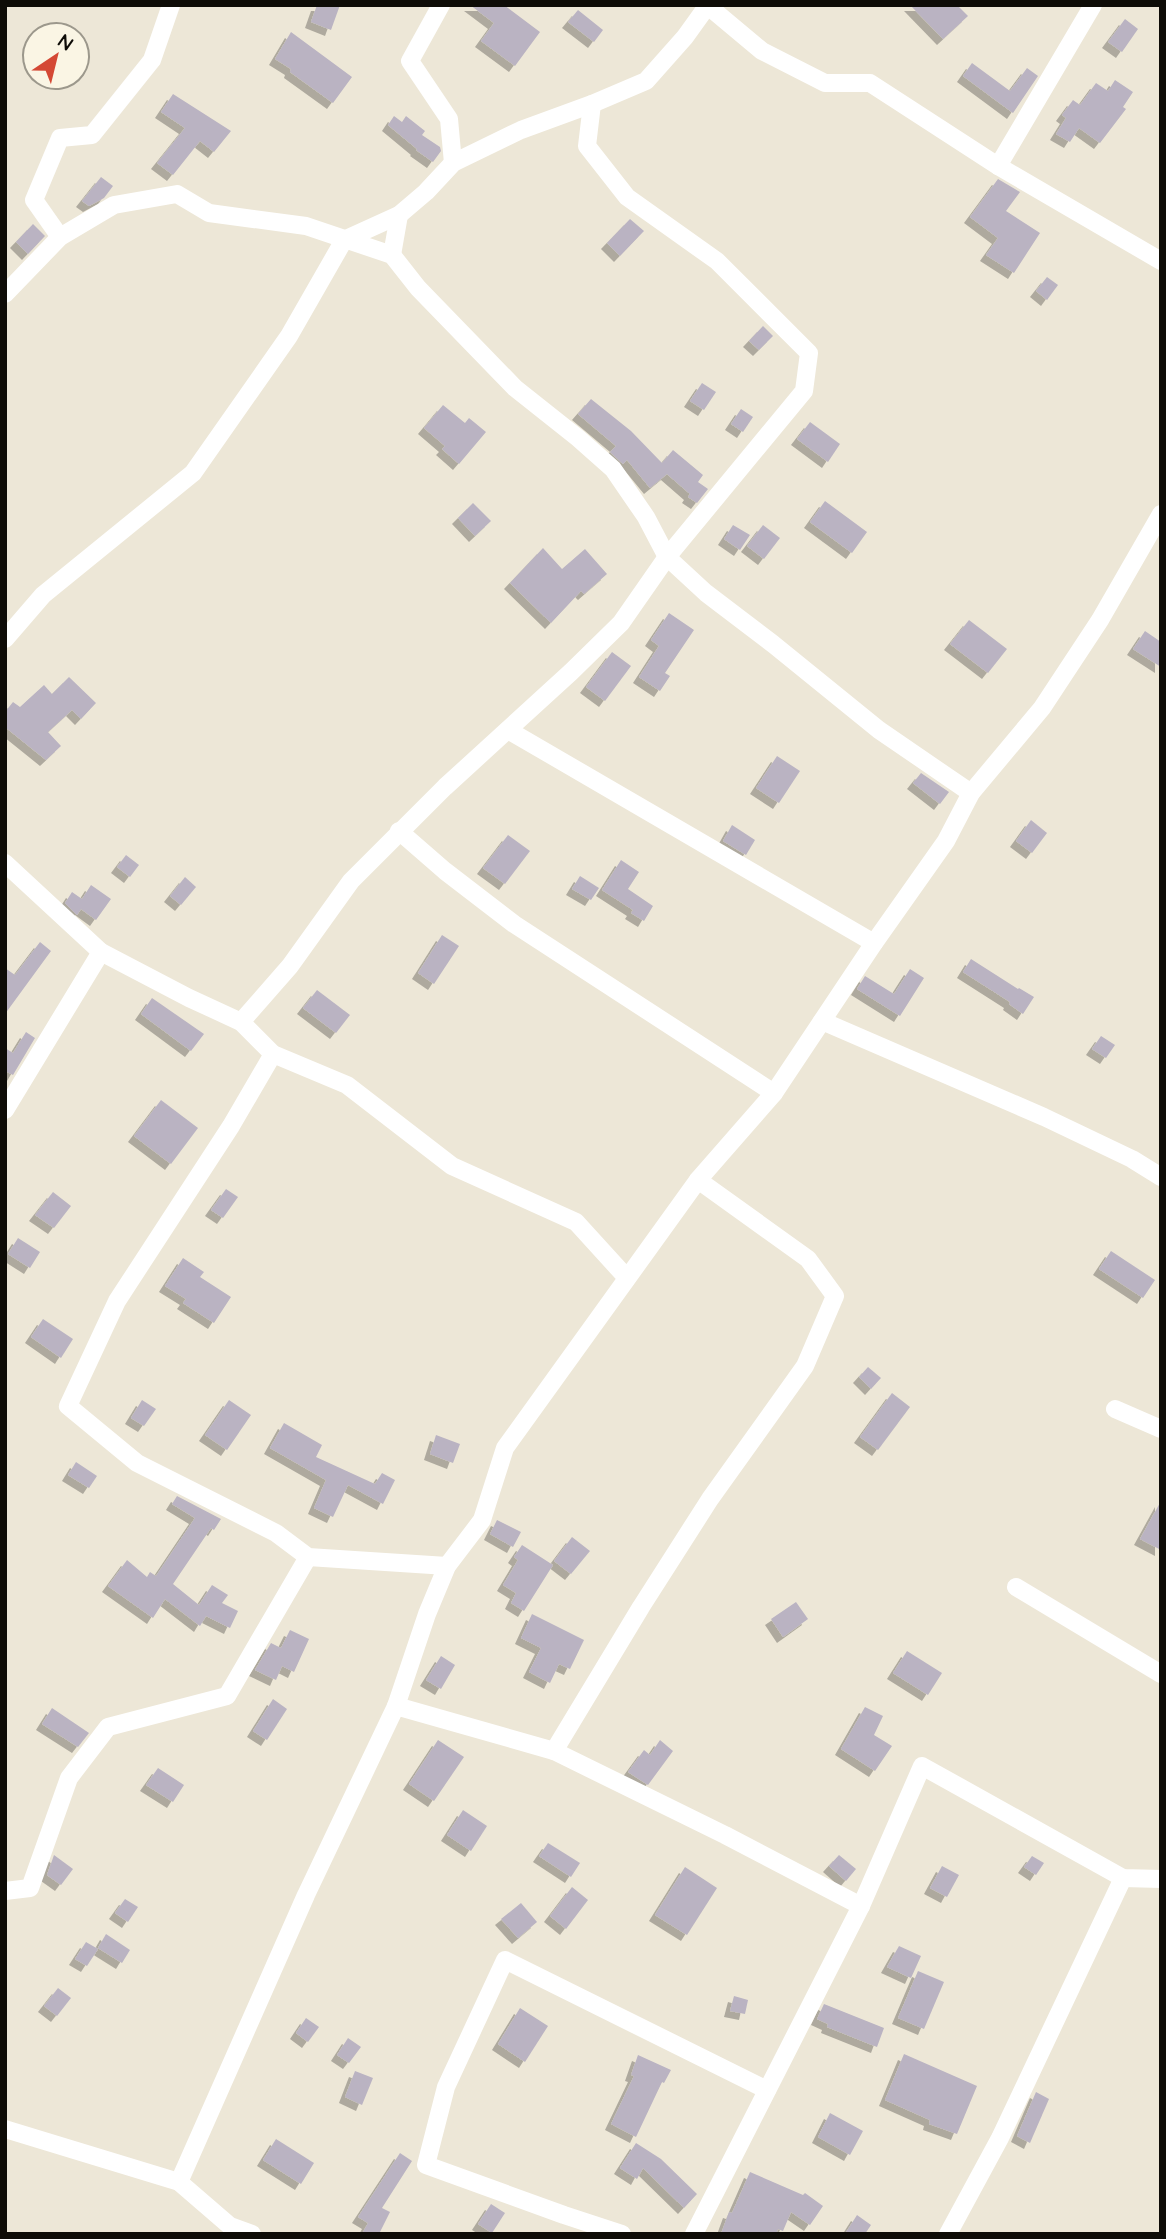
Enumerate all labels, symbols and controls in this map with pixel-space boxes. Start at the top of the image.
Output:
north arrow [21,21,91,91]
text: N [53,28,78,56]

